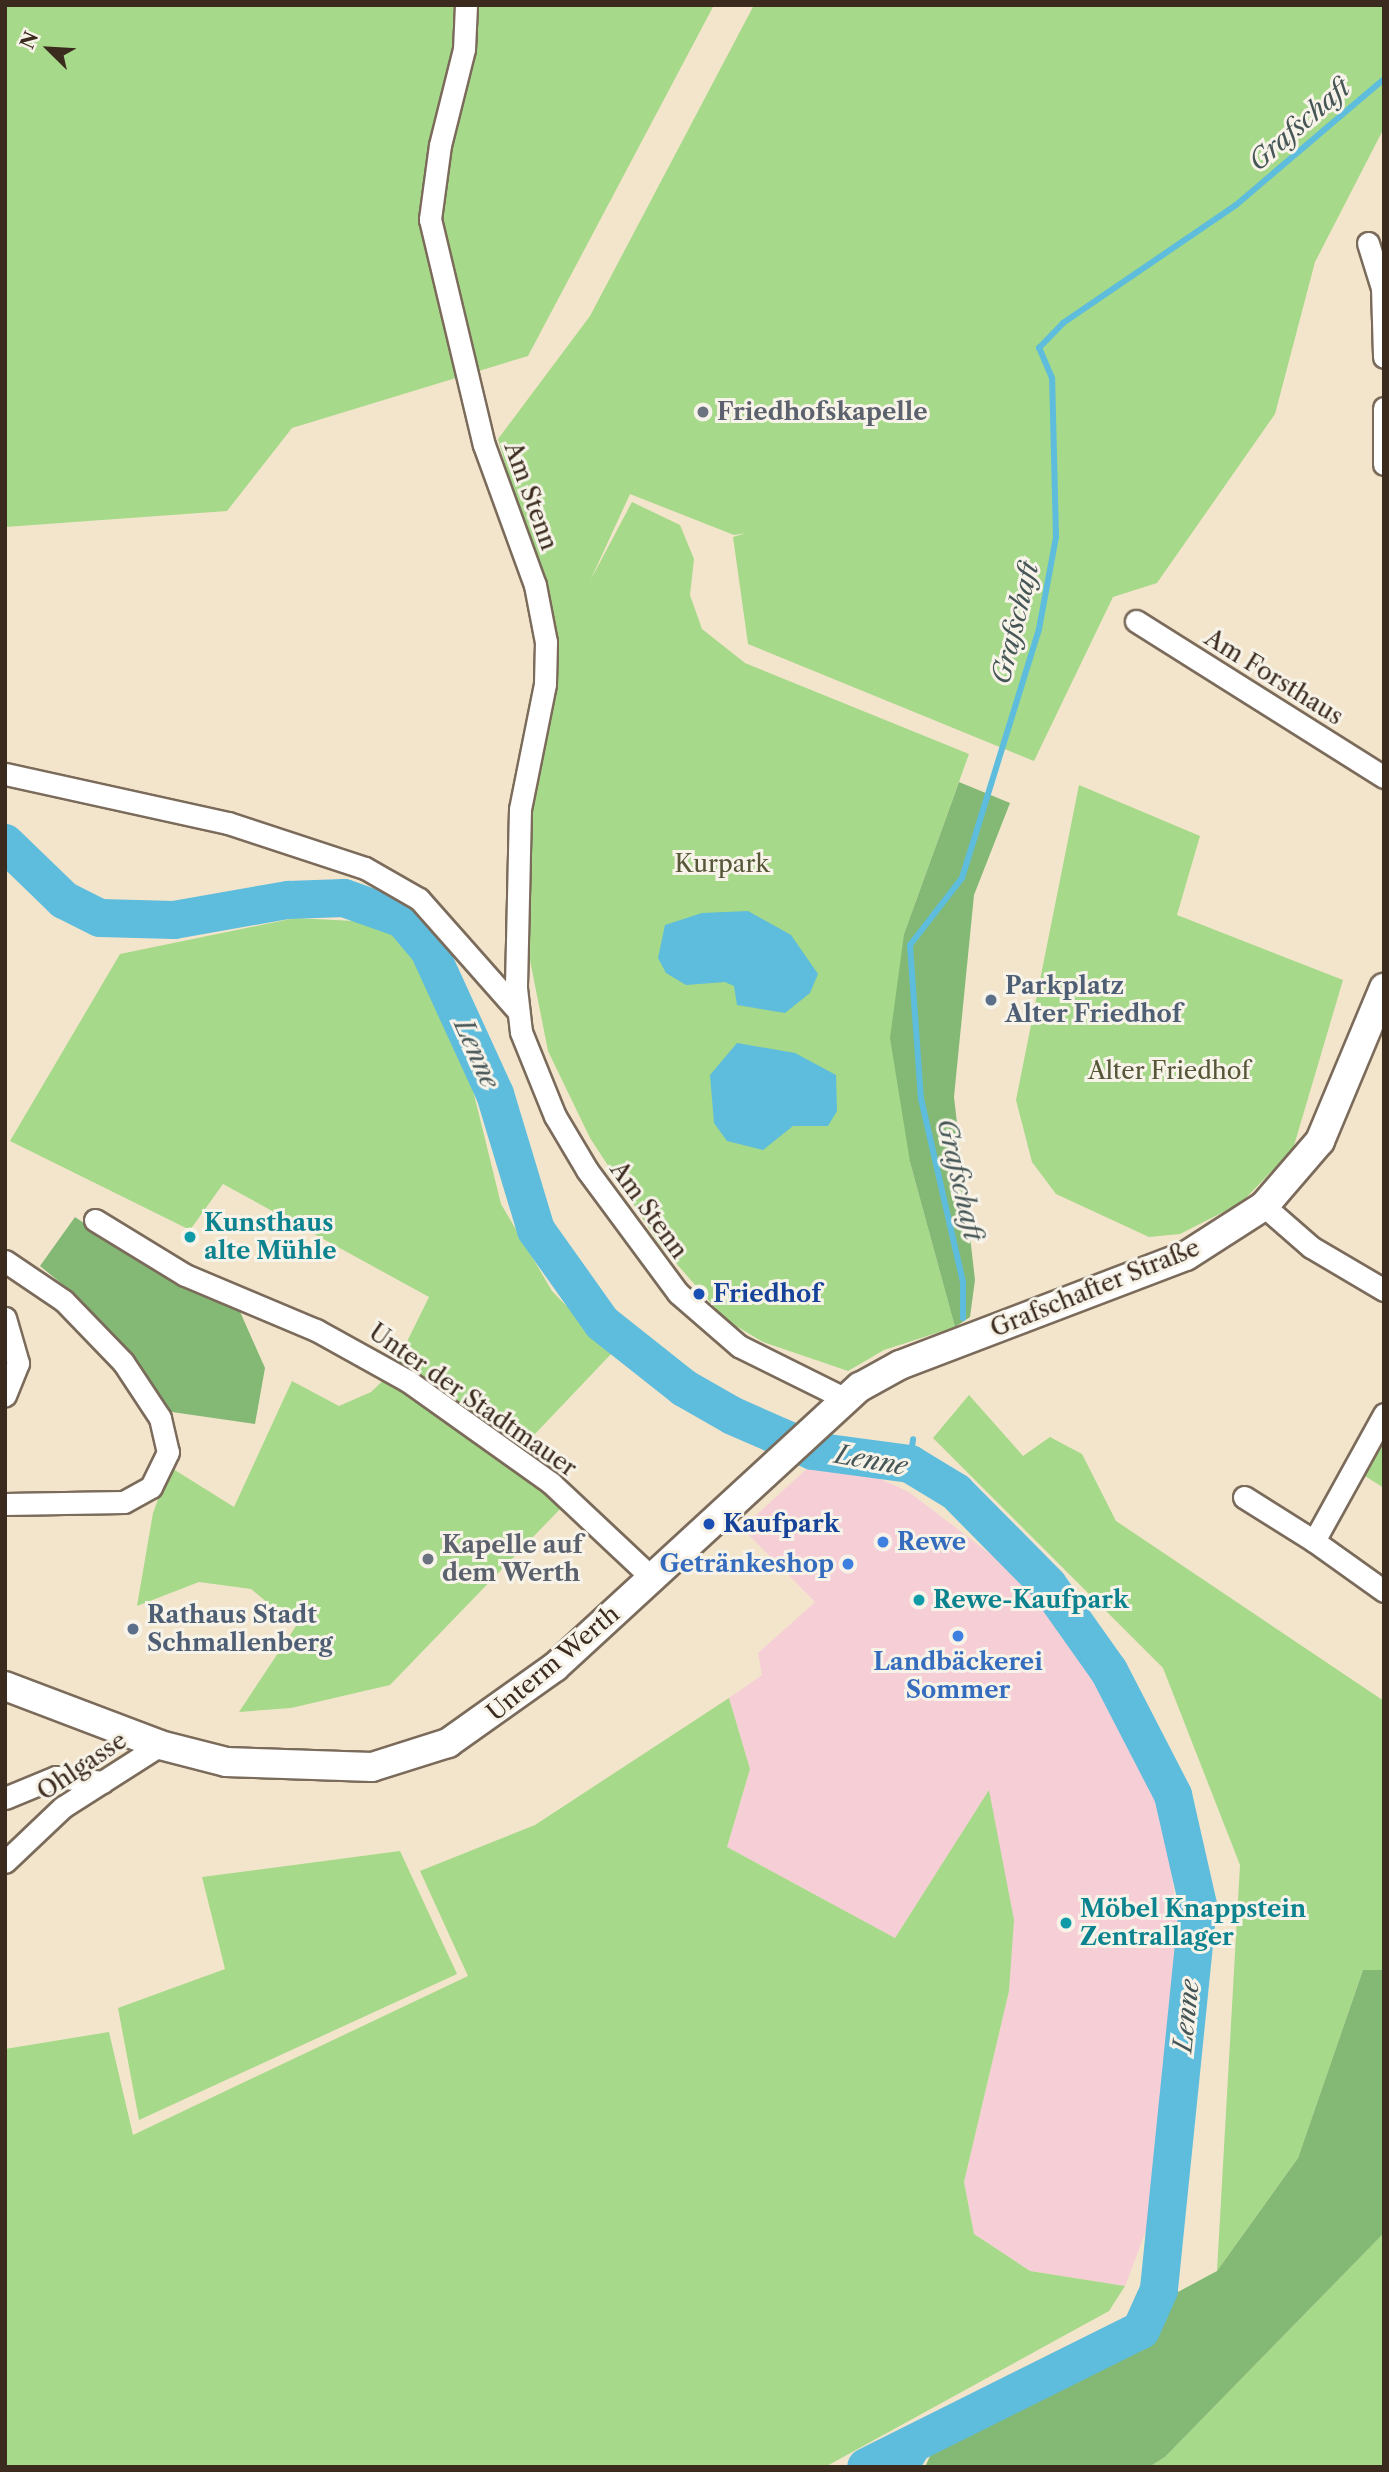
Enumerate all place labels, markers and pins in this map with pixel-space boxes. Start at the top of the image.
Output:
place label: Friedhofskapelle [717,398,928,426]
marker: Friedhofskapelle [695,404,711,420]
place label: Parkplatz Alter Friedhof [1005,972,1182,1028]
marker: Parkplatz Alter Friedhof [983,992,999,1008]
place label: Kunsthaus alte Mühle [204,1209,337,1265]
marker: Kunsthaus alte Mühle [182,1229,198,1245]
place label: Friedhof [713,1280,821,1308]
marker: Friedhof [691,1286,707,1302]
place label: Kaufpark [723,1510,839,1538]
marker: Kaufpark [701,1516,717,1532]
place label: Rewe [897,1528,966,1556]
place label: Kapelle auf dem Werth [442,1531,583,1587]
marker: Rewe [875,1534,891,1550]
place label: Getränkeshop [659,1550,834,1578]
marker: Kapelle auf dem Werth [420,1551,436,1567]
marker: Getränkeshop [840,1556,856,1572]
place label: Rewe-Kaufpark [933,1586,1129,1614]
marker: Rewe-Kaufpark [911,1592,927,1608]
place label: Rathaus Stadt Schmallenberg [147,1601,333,1657]
marker: Rathaus Stadt Schmallenberg [125,1621,141,1637]
marker: Landbäckerei Sommer [950,1628,966,1644]
place label: Landbäckerei Sommer [873,1648,1043,1704]
place label: Möbel Knappstein Zentrallager [1080,1895,1306,1951]
marker: Möbel Knappstein Zentrallager [1058,1915,1074,1931]

